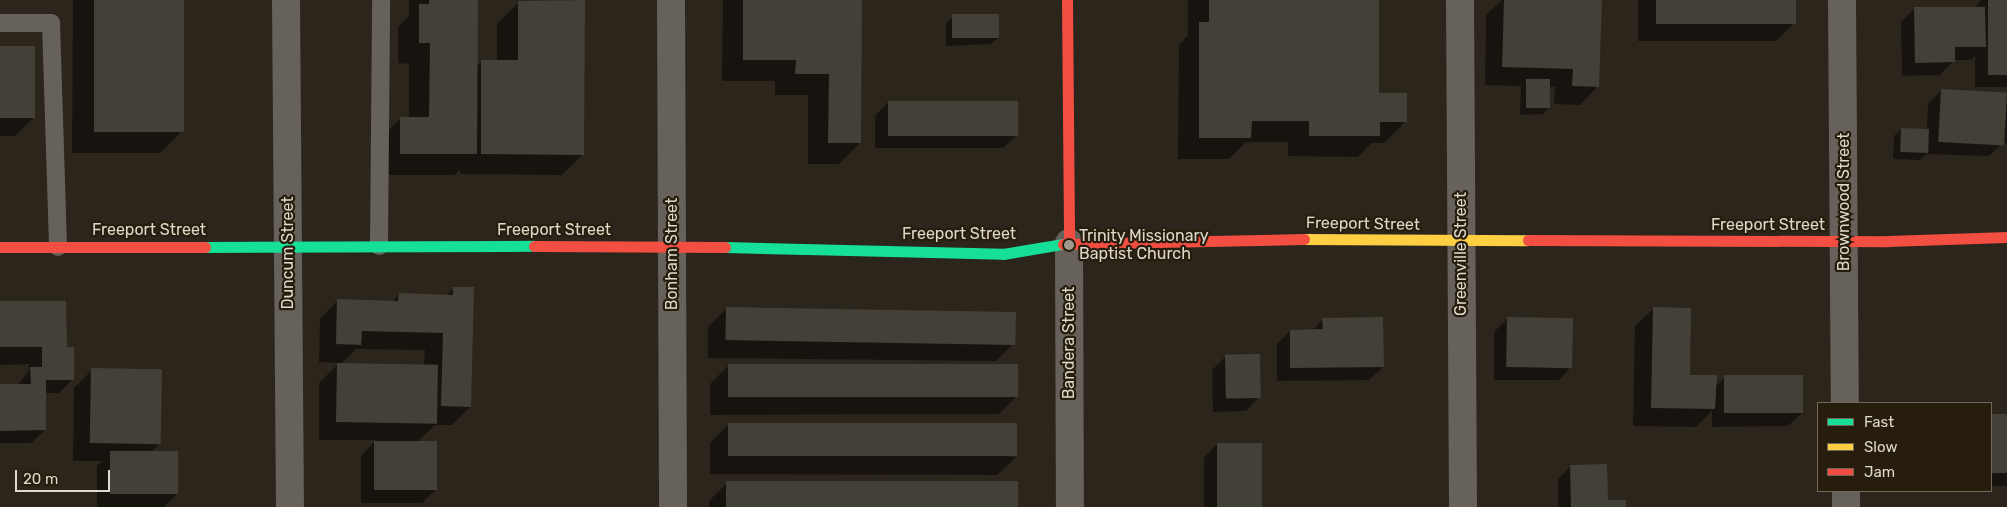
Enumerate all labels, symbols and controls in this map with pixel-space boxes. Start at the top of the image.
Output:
street label: Brownwood Street [1834,133,1854,271]
street label: Greenville Street [1451,192,1471,316]
street label: Duncum Street [278,196,298,310]
street label: Bonham Street [662,198,682,310]
street label: Freeport Street [1306,213,1420,235]
street label: Freeport Street [1711,215,1825,235]
street label: Freeport Street [92,220,206,240]
street label: Freeport Street [497,220,611,240]
street label: Freeport Street [902,224,1016,244]
place label: Trinity Missionary Baptist Church [1079,226,1209,264]
marker: Trinity Missionary Baptist Church [1063,239,1075,251]
street label: Bandera Street [1059,287,1079,399]
legend [1817,402,1992,492]
text: Fast [1864,413,1894,431]
text: Slow [1864,438,1897,456]
scale bar [18,460,112,492]
text: Jam [1864,463,1895,481]
text: 20 m [23,470,58,488]

